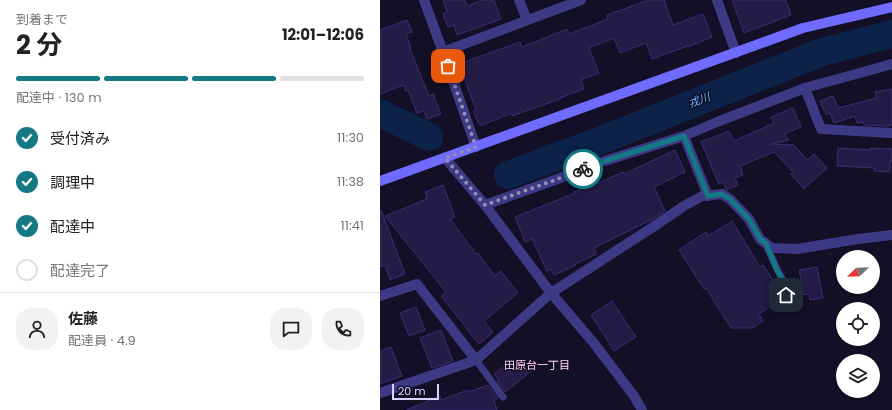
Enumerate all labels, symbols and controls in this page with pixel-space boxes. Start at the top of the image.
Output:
text: 到着まで [16,10,68,29]
text: 12:01–12:06 [282,24,364,45]
text: 2 分 [16,27,62,63]
pin [431,49,465,83]
icon: bag [437,55,459,77]
text: 配達中 · 130 m [16,88,102,107]
water label: 戎川 [686,88,713,111]
icon: check [16,127,38,149]
text: 受付済み [50,128,110,149]
text: 11:30 [337,128,364,147]
courier [563,149,603,189]
icon: bike [572,158,594,180]
icon: check [16,171,38,193]
text: 調理中 [50,172,95,193]
text: 11:38 [337,172,364,191]
icon: check [16,215,38,237]
text: 配達中 [50,216,95,237]
text: 11:41 [341,216,364,235]
north arrow [836,250,880,294]
map controls [836,250,880,398]
text: 配達完了 [50,260,110,281]
pin [769,278,803,312]
icon: home [775,284,797,306]
button: locate [836,302,880,346]
button: person [16,308,58,350]
text: 佐藤 [68,308,98,329]
button: chat [270,308,312,350]
button: phone [322,308,364,350]
text: 配達員 · 4.9 [68,331,136,350]
button: layers [836,354,880,398]
district label: 田原台一丁目 [504,357,570,373]
scale bar [392,382,439,401]
text: 20 m [398,383,426,399]

